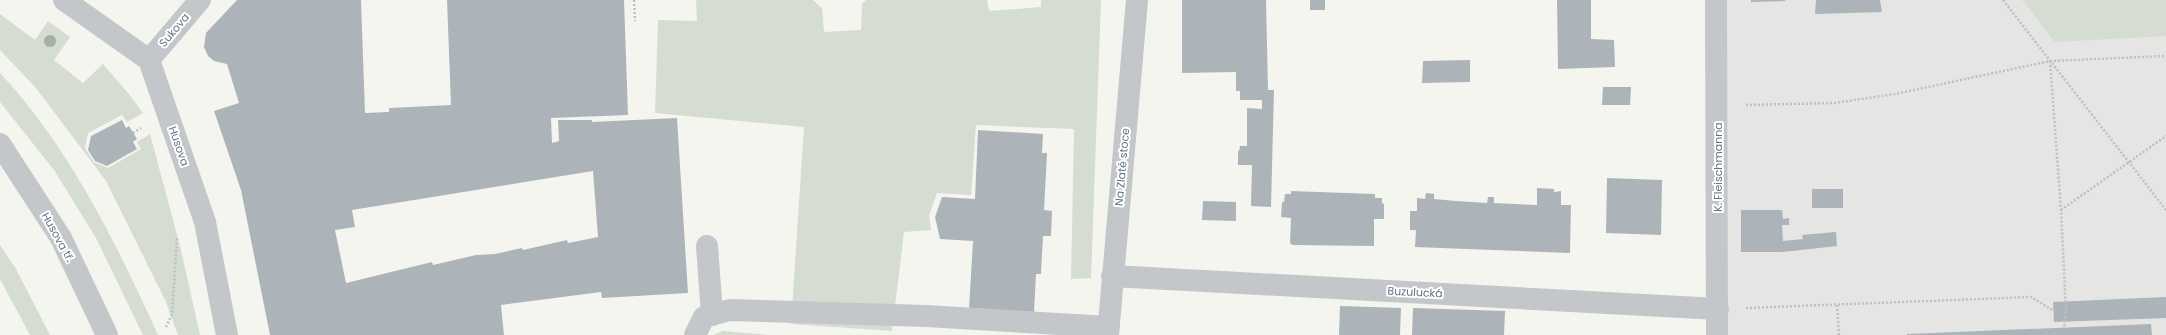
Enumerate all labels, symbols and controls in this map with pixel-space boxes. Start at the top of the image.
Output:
street label: Sukova [155,10,193,50]
street label: K. Fleischmanna [1710,122,1726,212]
street label: Husova [165,124,193,168]
street label: Na Zlaté stoce [1111,127,1133,207]
street label: Husova tř. [38,209,78,265]
street label: Buzulucká [1387,283,1443,301]

